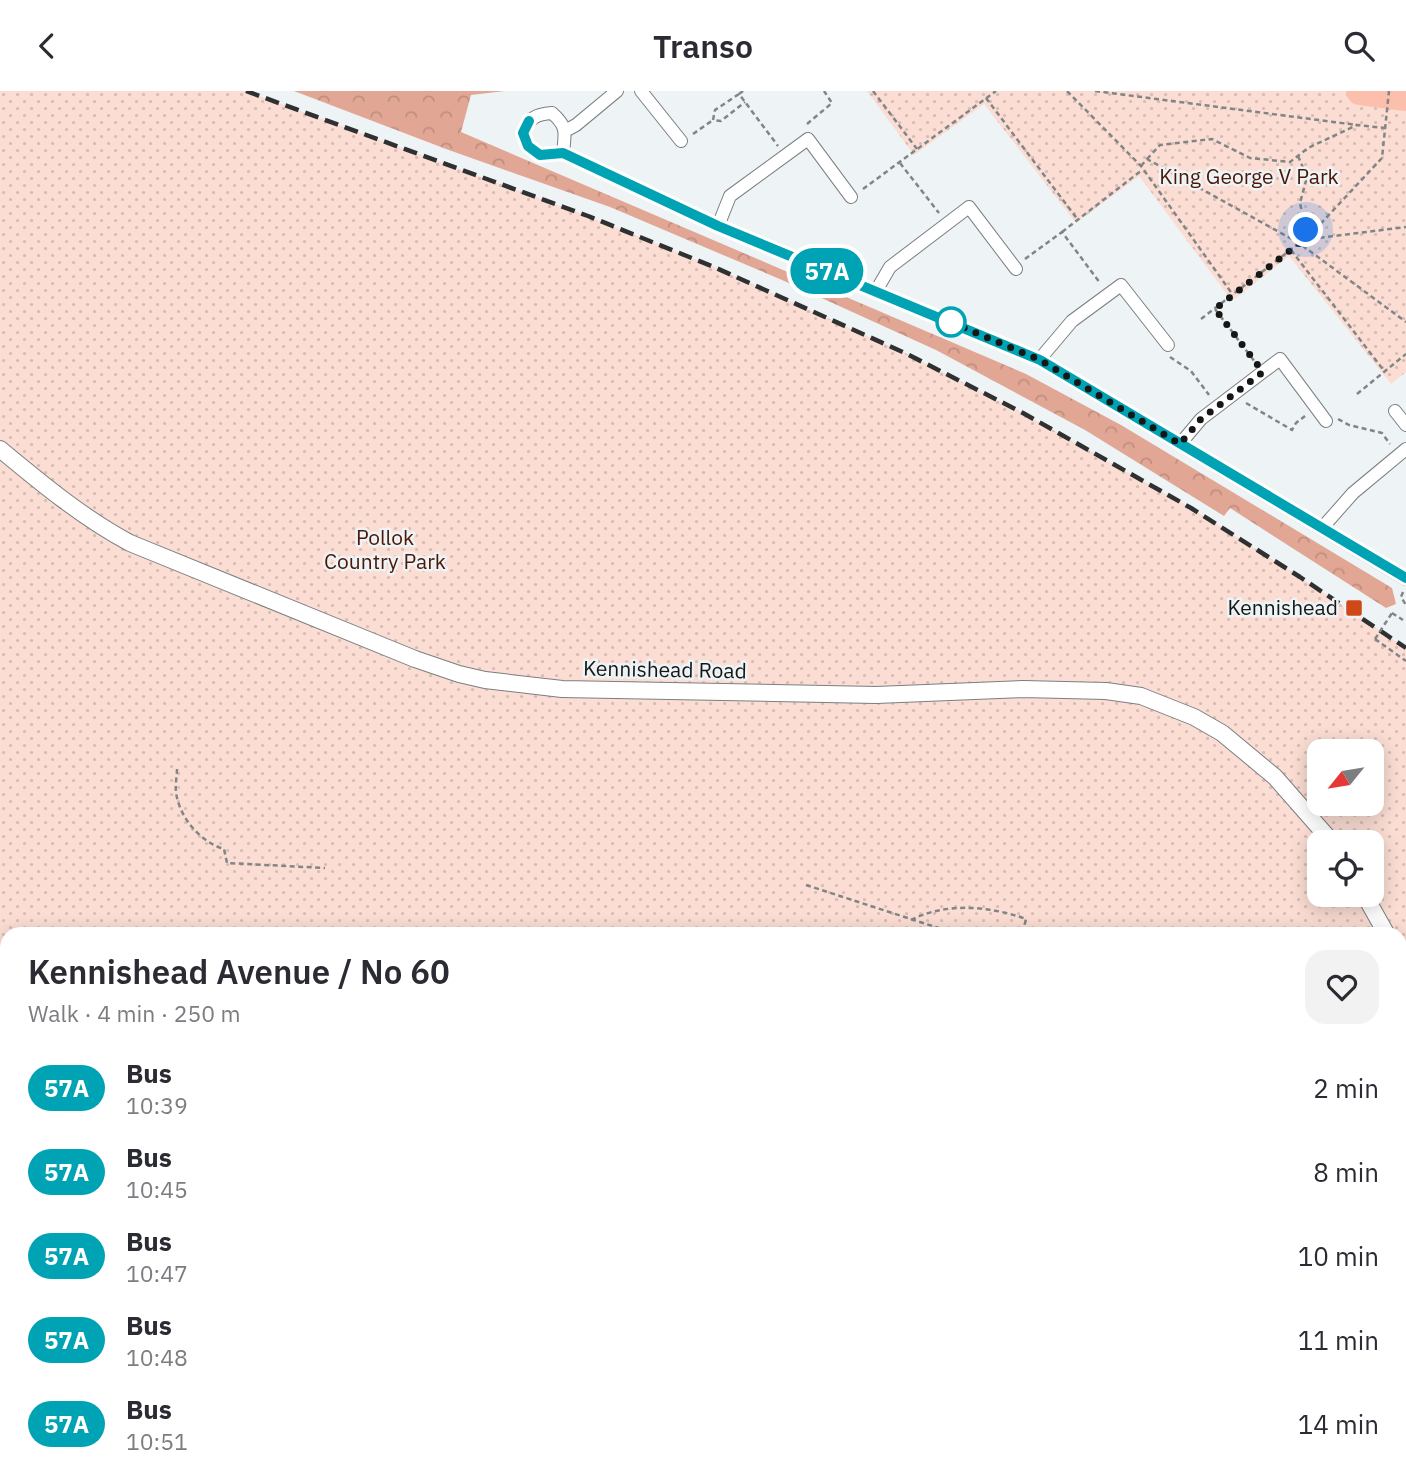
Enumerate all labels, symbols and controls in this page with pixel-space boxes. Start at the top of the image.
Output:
text: Transo [653,25,753,67]
icon: back [28,27,66,65]
icon: search [1340,27,1378,65]
park label: King George V Park [1159,162,1339,190]
your location [1288,212,1323,247]
line badge: 57A [787,248,867,294]
text: 57A [804,255,850,287]
unlabelled marker [936,307,966,337]
park label: Pollok Country Park [324,523,446,575]
place label: Kennishead [1227,593,1338,621]
marker: Kennishead [1344,598,1364,618]
street label: Kennishead Road [583,654,747,684]
north arrow [1307,739,1384,815]
map controls [1307,739,1384,907]
button: locate [1307,830,1384,907]
text: Kennishead Avenue / No 60 [28,950,450,993]
button: heart [1305,950,1379,1024]
text: Walk · 4 min · 250 m [28,998,241,1028]
text: Bus [126,1056,172,1090]
text: 2 min [1313,1071,1379,1105]
text: 57A [44,1072,89,1104]
text: 10:39 [126,1090,188,1120]
text: Bus [126,1140,172,1174]
text: 8 min [1313,1155,1379,1189]
text: 57A [44,1156,89,1188]
text: 10:45 [126,1174,188,1204]
text: Bus [126,1224,172,1258]
text: 10 min [1298,1239,1379,1273]
text: 57A [44,1240,89,1272]
text: 10:47 [126,1258,188,1288]
text: Bus [126,1308,172,1342]
text: 11 min [1298,1323,1379,1357]
text: 57A [44,1324,89,1356]
text: 10:48 [126,1342,188,1372]
text: Bus [126,1392,172,1426]
text: 14 min [1298,1407,1379,1441]
text: 57A [44,1408,89,1440]
text: 10:51 [126,1426,188,1456]

